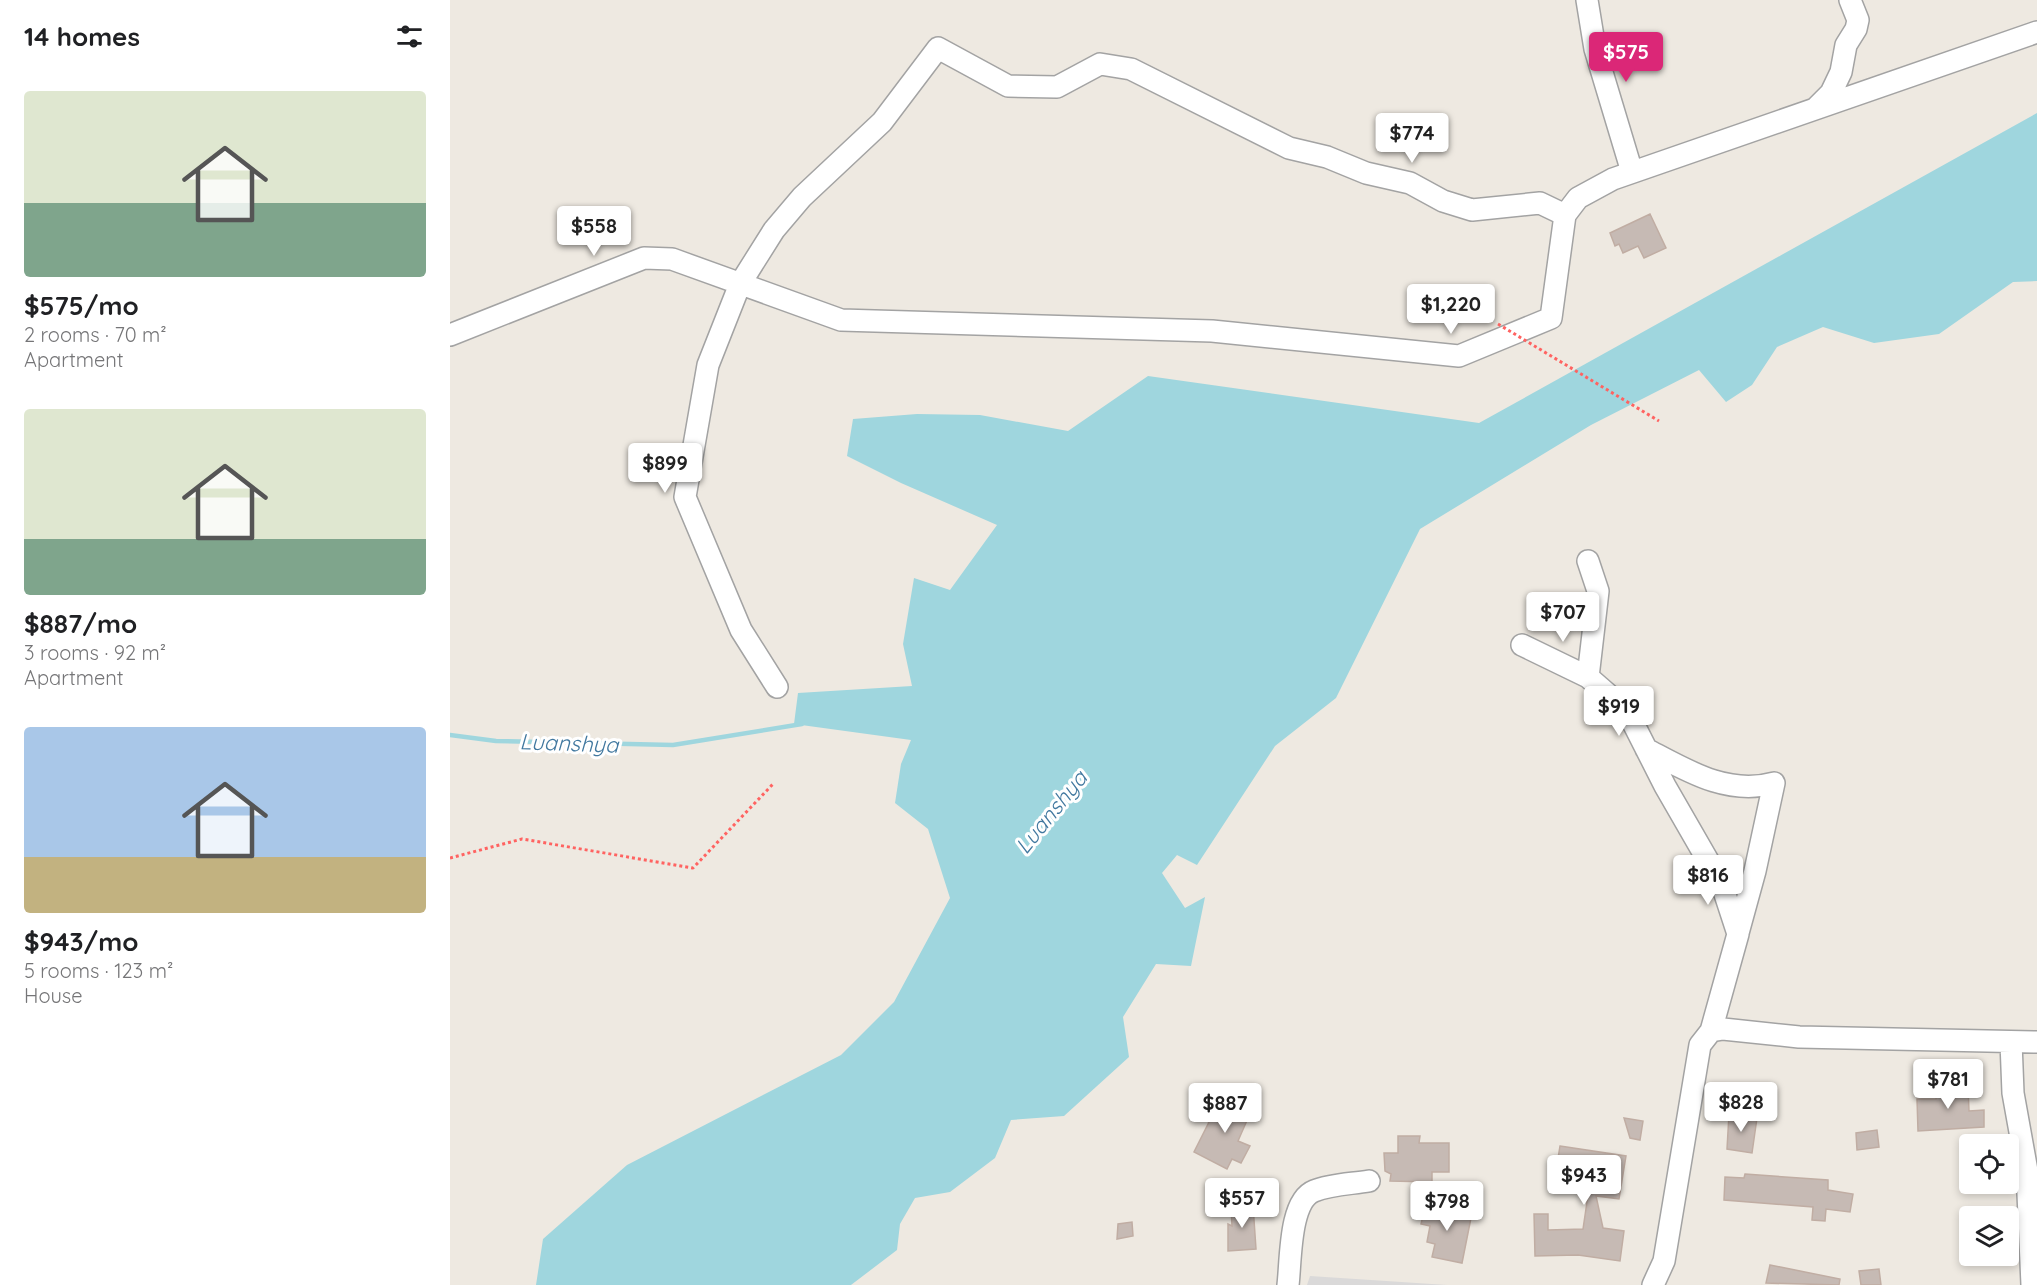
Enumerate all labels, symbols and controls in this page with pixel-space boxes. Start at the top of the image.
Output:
text: 14 homes [24,20,140,53]
icon: filters [393,20,426,53]
pin: $575 [1590,32,1662,83]
text: $575 [1603,39,1649,64]
pin: $774 [1376,113,1448,164]
text: $774 [1390,120,1434,145]
icon: home [171,130,279,238]
pin: $558 [558,206,630,257]
text: $558 [571,213,617,238]
pin: $1,220 [1402,284,1500,335]
text: $575/mo [24,289,139,322]
text: $1,220 [1421,291,1481,316]
text: 2 rooms · 70 m² [24,322,167,347]
text: Apartment [24,347,124,372]
pin: $899 [629,443,701,494]
icon: home [171,448,279,556]
text: $899 [642,450,688,475]
pin: $707 [1527,592,1599,643]
text: $707 [1540,599,1586,624]
text: $887/mo [24,607,137,640]
text: 3 rooms · 92 m² [24,640,166,665]
text: Apartment [24,665,124,690]
pin: $919 [1583,686,1655,737]
text: $919 [1598,693,1640,718]
water label: Luanshya [519,727,621,759]
water label: Luanshya [1009,764,1094,859]
icon: home [171,766,279,874]
pin: $816 [1672,855,1744,906]
text: $816 [1687,862,1729,887]
text: $943/mo [24,925,139,958]
text: 5 rooms · 123 m² [24,958,173,983]
text: House [24,983,83,1008]
pin: $781 [1912,1059,1984,1110]
text: $781 [1927,1066,1969,1091]
pin: $828 [1705,1082,1777,1133]
pin: $887 [1189,1083,1261,1134]
text: $828 [1718,1089,1764,1114]
text: $887 [1203,1090,1247,1115]
map controls [1959,1134,2019,1266]
button: locate [1959,1134,2019,1194]
pin: $943 [1548,1155,1620,1206]
text: $943 [1561,1162,1607,1187]
pin: $557 [1206,1178,1278,1229]
pin: $798 [1411,1181,1483,1232]
text: $557 [1219,1185,1265,1210]
text: $798 [1424,1188,1470,1213]
button: layers [1959,1206,2019,1266]

